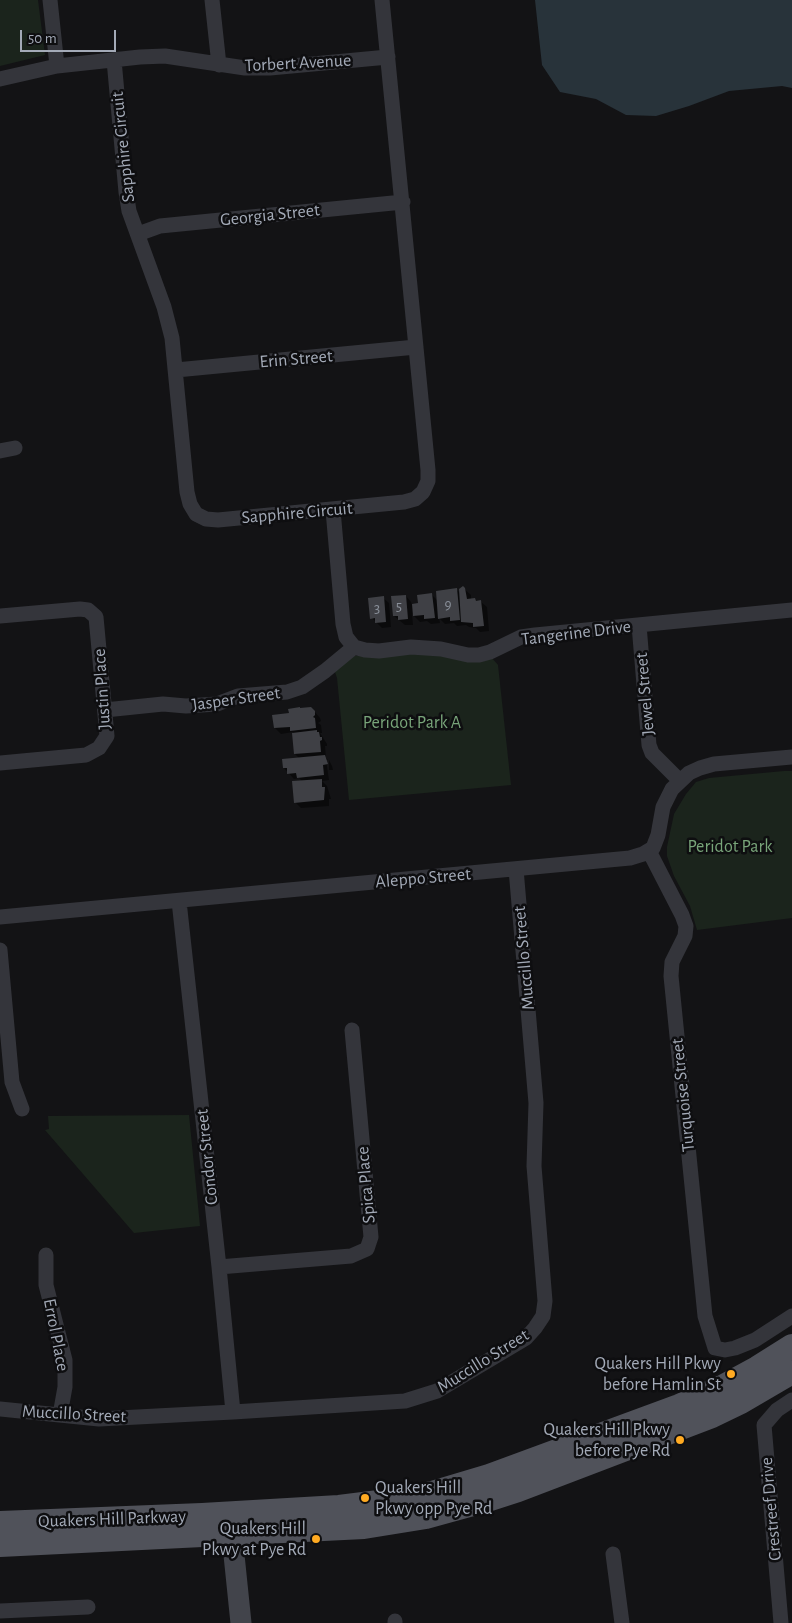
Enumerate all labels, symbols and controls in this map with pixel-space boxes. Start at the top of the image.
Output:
scale bar [22,20,119,52]
text: 50 m [28,31,57,46]
street label: Torbert Avenue [244,49,352,77]
street label: Sapphire Circuit [106,91,140,203]
street label: Georgia Street [219,199,321,231]
street label: Erin Street [259,345,333,373]
street label: Sapphire Circuit [241,497,353,529]
house number: 9 [444,595,452,613]
house number: 5 [396,597,402,615]
house number: 3 [374,599,380,617]
street label: Tangerine Drive [520,616,632,650]
street label: Justin Place [88,648,116,730]
street label: Jewel Street [631,651,659,737]
street label: Jasper Street [191,682,281,716]
park label: Peridot Park A [363,712,461,734]
park label: Peridot Park [687,836,773,858]
street label: Aleppo Street [374,863,472,893]
street label: Muccillo Street [509,905,539,1011]
street label: Turquoise Street [666,1037,700,1153]
street label: Condor Street [191,1108,223,1206]
street label: Spica Place [352,1146,380,1224]
street label: Errol Place [38,1297,74,1373]
street label: Muccillo Street [433,1324,533,1398]
place label: Quakers Hill Pkwy before Hamlin St [594,1353,721,1396]
marker: Quakers Hill Pkwy before Hamlin St [725,1368,737,1380]
street label: Muccillo Street [21,1400,127,1428]
place label: Quakers Hill Pkwy before Pye Rd [543,1419,670,1462]
marker: Quakers Hill Pkwy before Pye Rd [674,1434,686,1446]
street label: Crestreef Drive [756,1456,786,1562]
place label: Quakers Hill Pkwy opp Pye Rd [375,1477,492,1520]
marker: Quakers Hill Pkwy opp Pye Rd [359,1492,371,1504]
street label: Quakers Hill Parkway [38,1506,186,1532]
place label: Quakers Hill Pkwy at Pye Rd [202,1518,306,1560]
marker: Quakers Hill Pkwy at Pye Rd [310,1533,322,1545]

